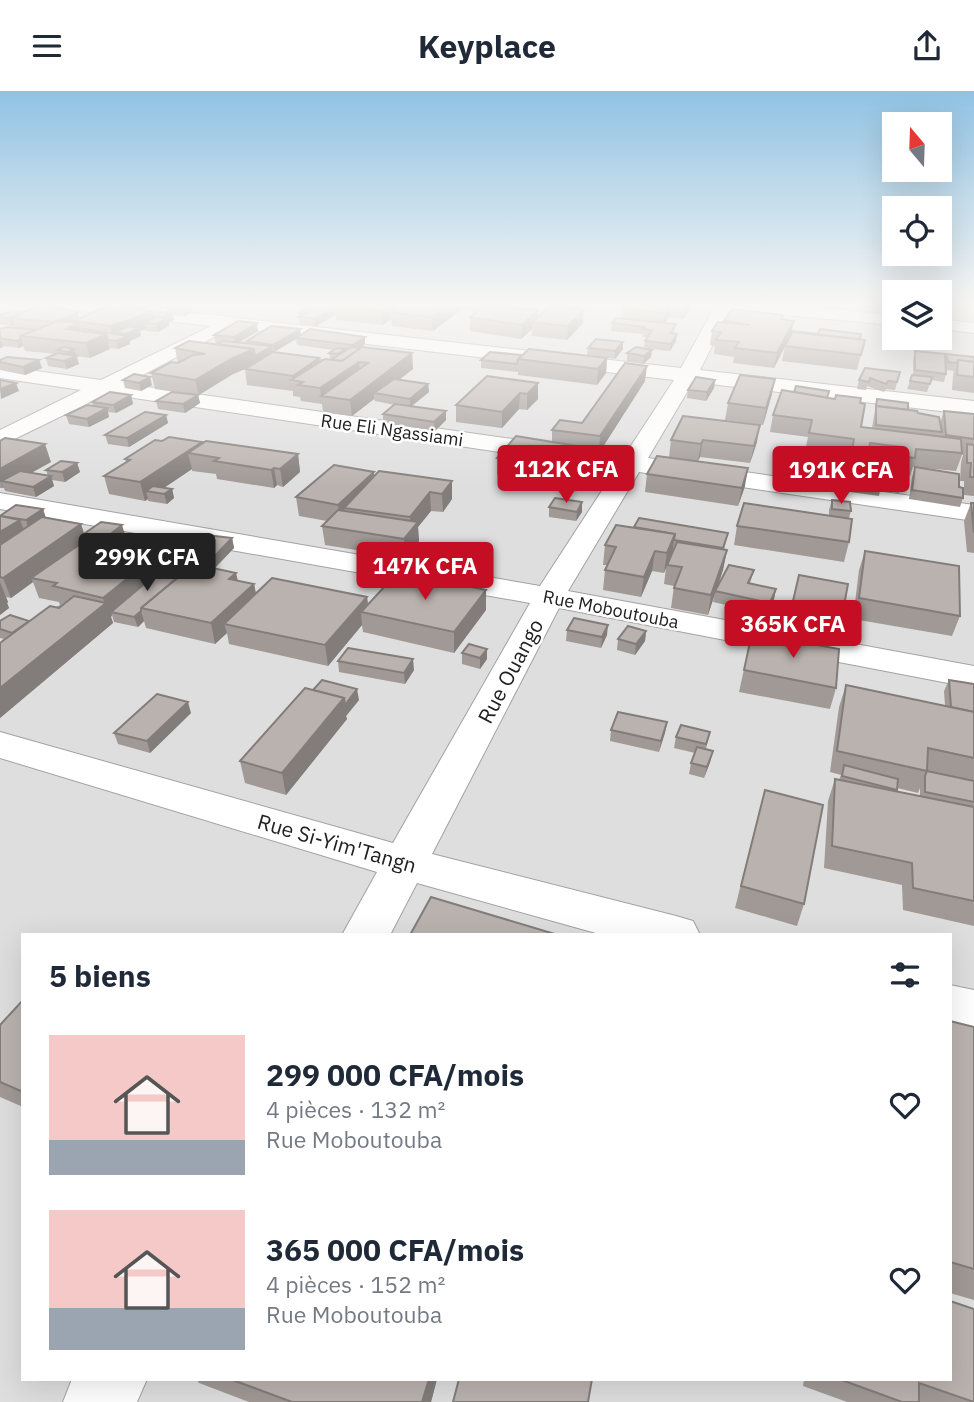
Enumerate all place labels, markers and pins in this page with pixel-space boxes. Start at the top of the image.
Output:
pin: 112K CFA [494,445,638,505]
pin: 191K CFA [769,447,913,506]
pin: 299K CFA [75,533,219,593]
pin: 147K CFA [353,543,497,602]
pin: 365K CFA [721,601,865,660]

